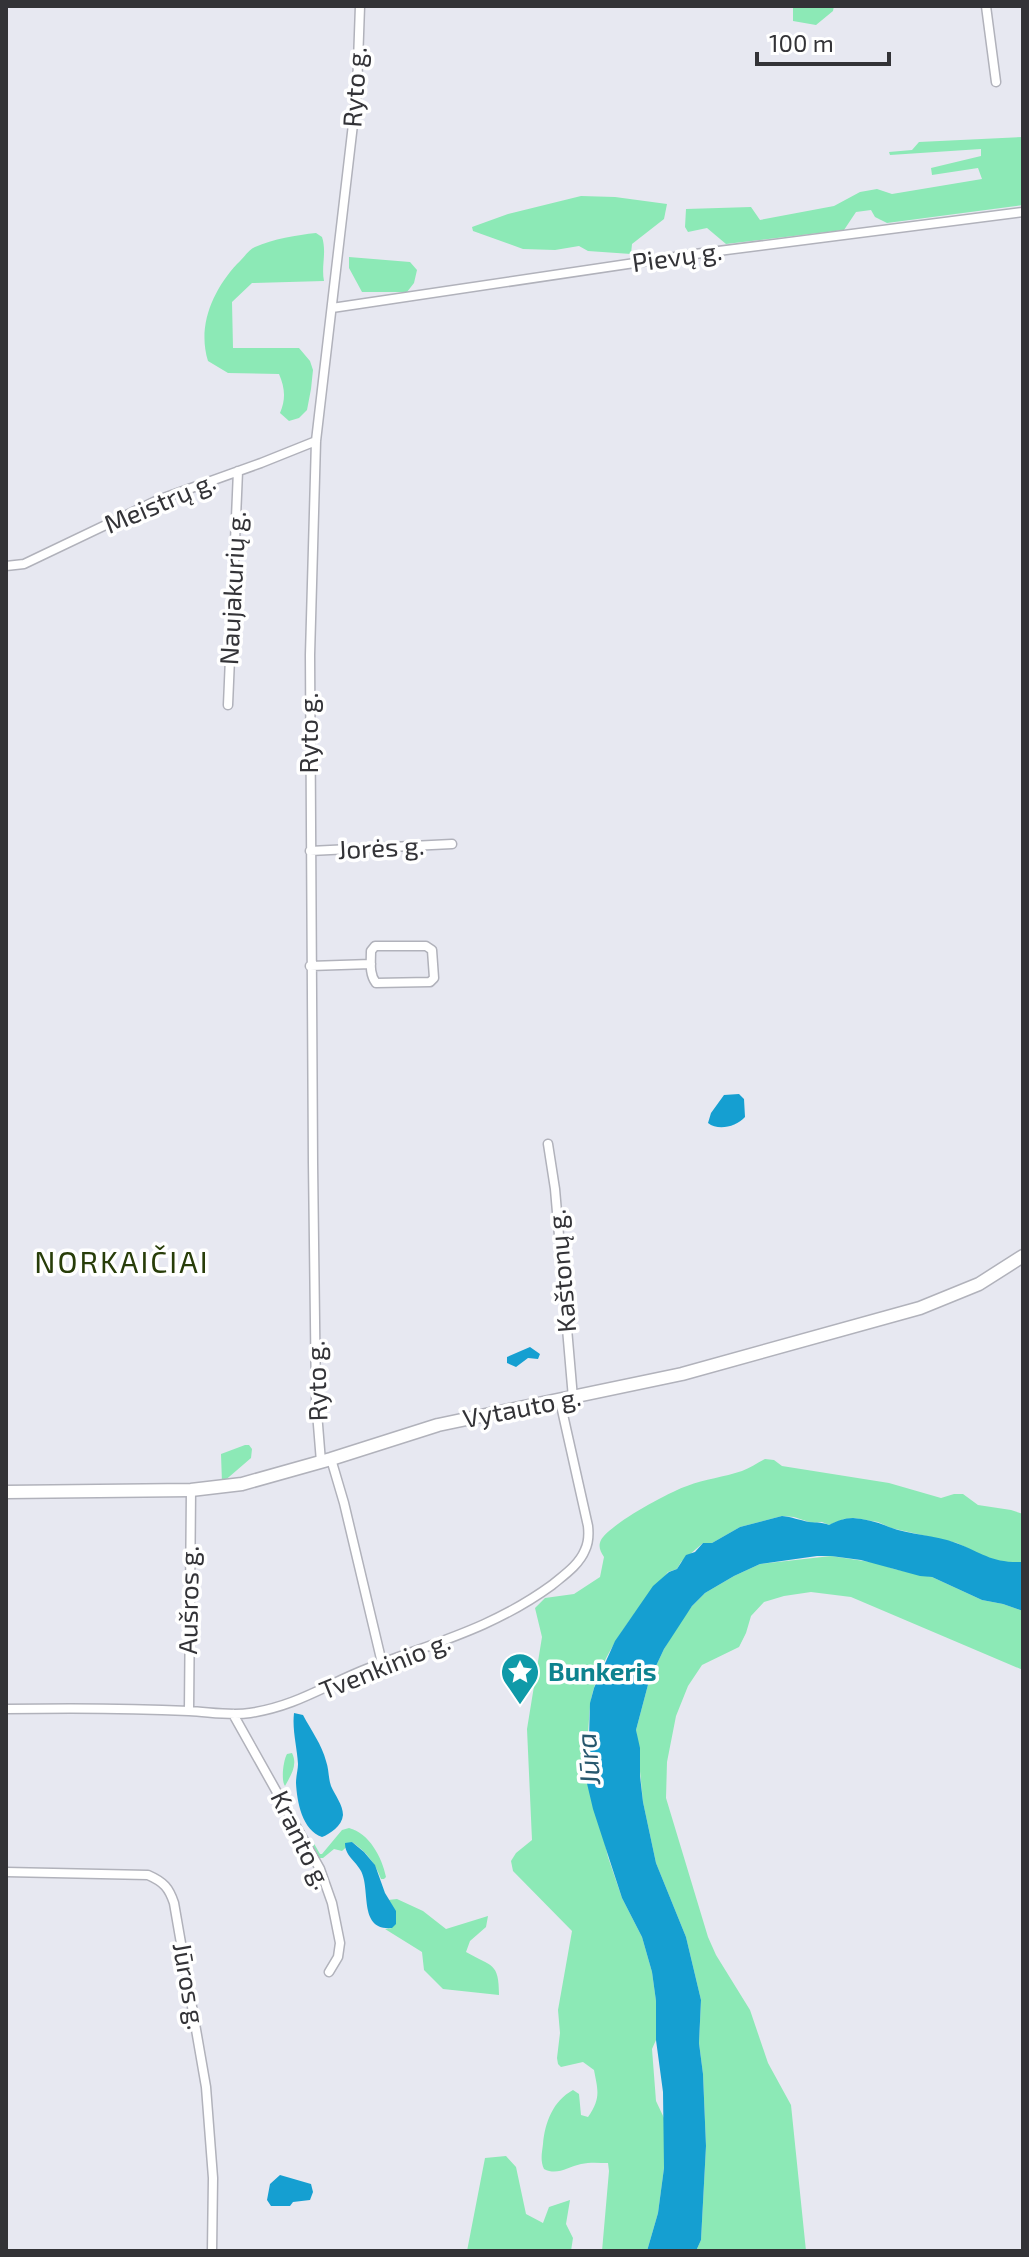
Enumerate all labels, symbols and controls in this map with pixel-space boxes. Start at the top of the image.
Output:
scale bar [757,16,889,66]
text: 100 m [769,28,834,57]
street label: Ryto g. [335,46,372,128]
street label: Pievų g. [630,234,724,277]
street label: Meistrų g. [99,464,220,539]
street label: Naujakurių g. [212,510,251,666]
street label: Ryto g. [292,693,323,773]
street label: Jorės g. [337,829,425,864]
street label: Kaštonų g. [540,1208,581,1334]
district label: NORKAIČIAI [34,1243,210,1279]
street label: Ryto g. [299,1340,332,1422]
street label: Vytauto g. [460,1380,583,1433]
street label: Aušros g. [171,1545,204,1655]
street label: Tvenkinio g. [315,1624,454,1705]
place icon: Bunkeris [499,1651,541,1706]
place label: Bunkeris [548,1655,657,1686]
water label: Jūra [568,1732,606,1788]
street label: Kranto g. [265,1785,340,1894]
street label: Jūros g. [168,1940,213,2032]

